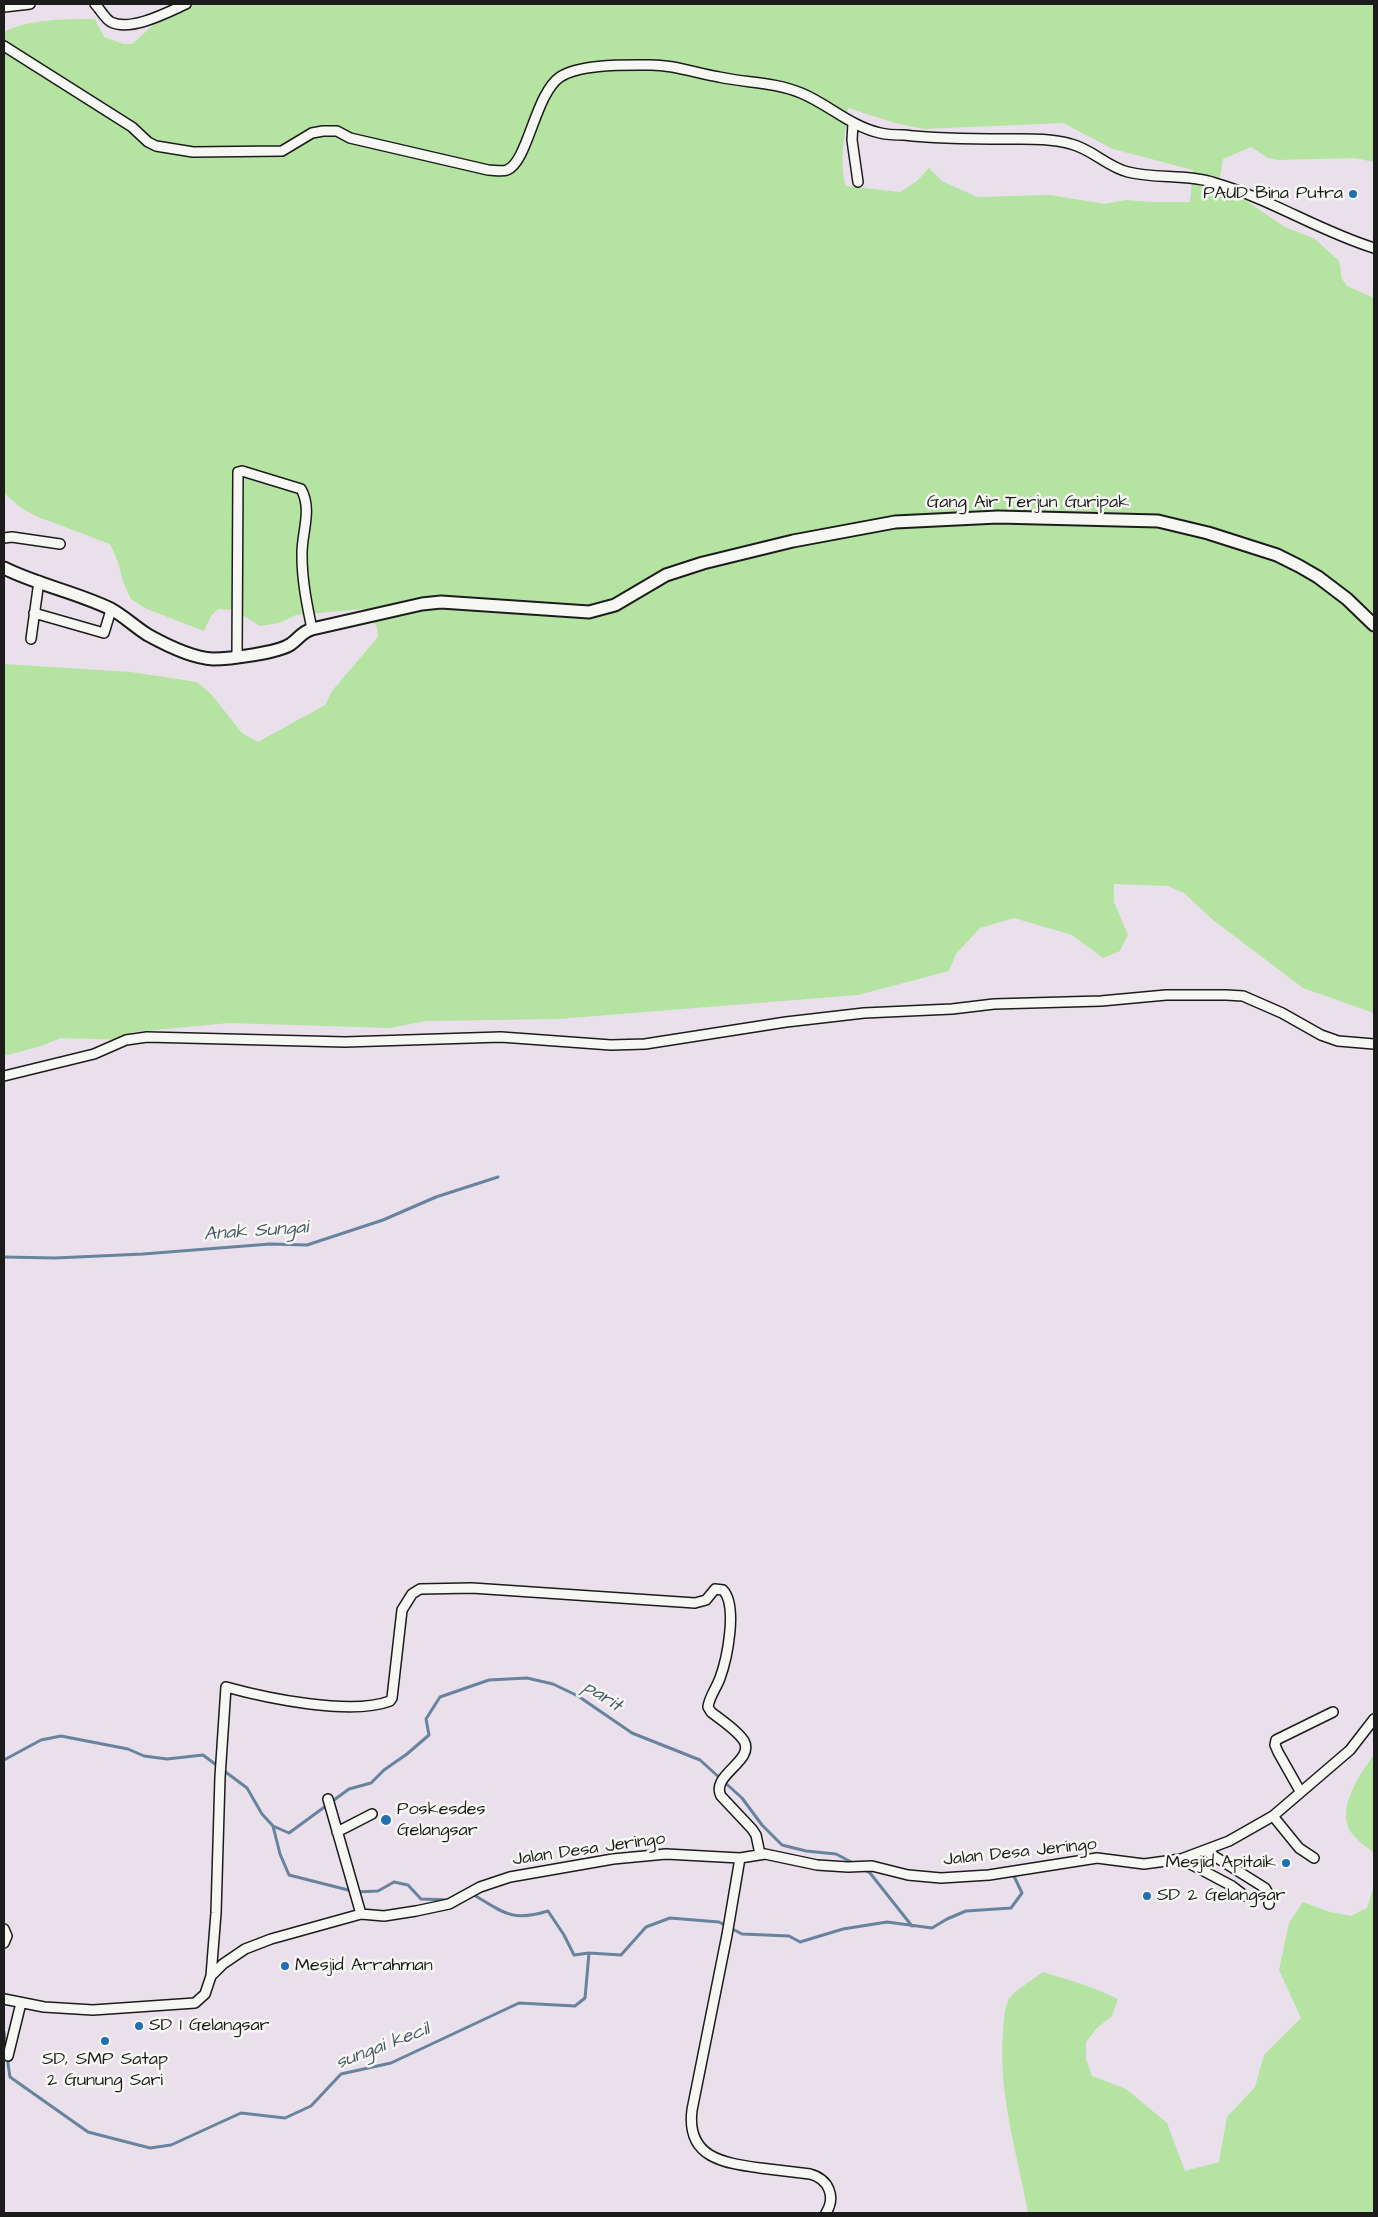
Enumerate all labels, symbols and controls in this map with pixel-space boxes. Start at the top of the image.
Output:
place label: PAUD Bina Putra [1203,183,1343,205]
marker: PAUD Bina Putra [1347,188,1359,200]
street label: Gang Air Terjun Guripak [927,492,1129,514]
water label: Anak Sungai [203,1217,309,1247]
water label: parit [578,1676,626,1718]
place label: Poskesdes Gelangsar [397,1799,485,1842]
marker: Poskesdes Gelangsar [379,1813,393,1827]
street label: Jalan Desa Jeringo [511,1829,667,1871]
street label: Jalan Desa Jeringo [942,1834,1098,1872]
place label: Mesjid Apitaik [1165,1852,1276,1874]
marker: Mesjid Apitaik [1280,1857,1292,1869]
place label: SD 2 Gelangsar [1157,1885,1286,1907]
marker: SD 2 Gelangsar [1141,1890,1153,1902]
place label: Mesjid Arrahman [295,1955,433,1977]
marker: Mesjid Arrahman [279,1960,291,1972]
place label: SD 1 Gelangsar [149,2015,270,2037]
water label: sungai kecil [333,2019,433,2075]
marker: SD 1 Gelangsar [133,2020,145,2032]
marker: SD, SMP Satap 2 Gunung Sari [99,2035,111,2047]
place label: SD, SMP Satap 2 Gunung Sari [42,2049,168,2092]

